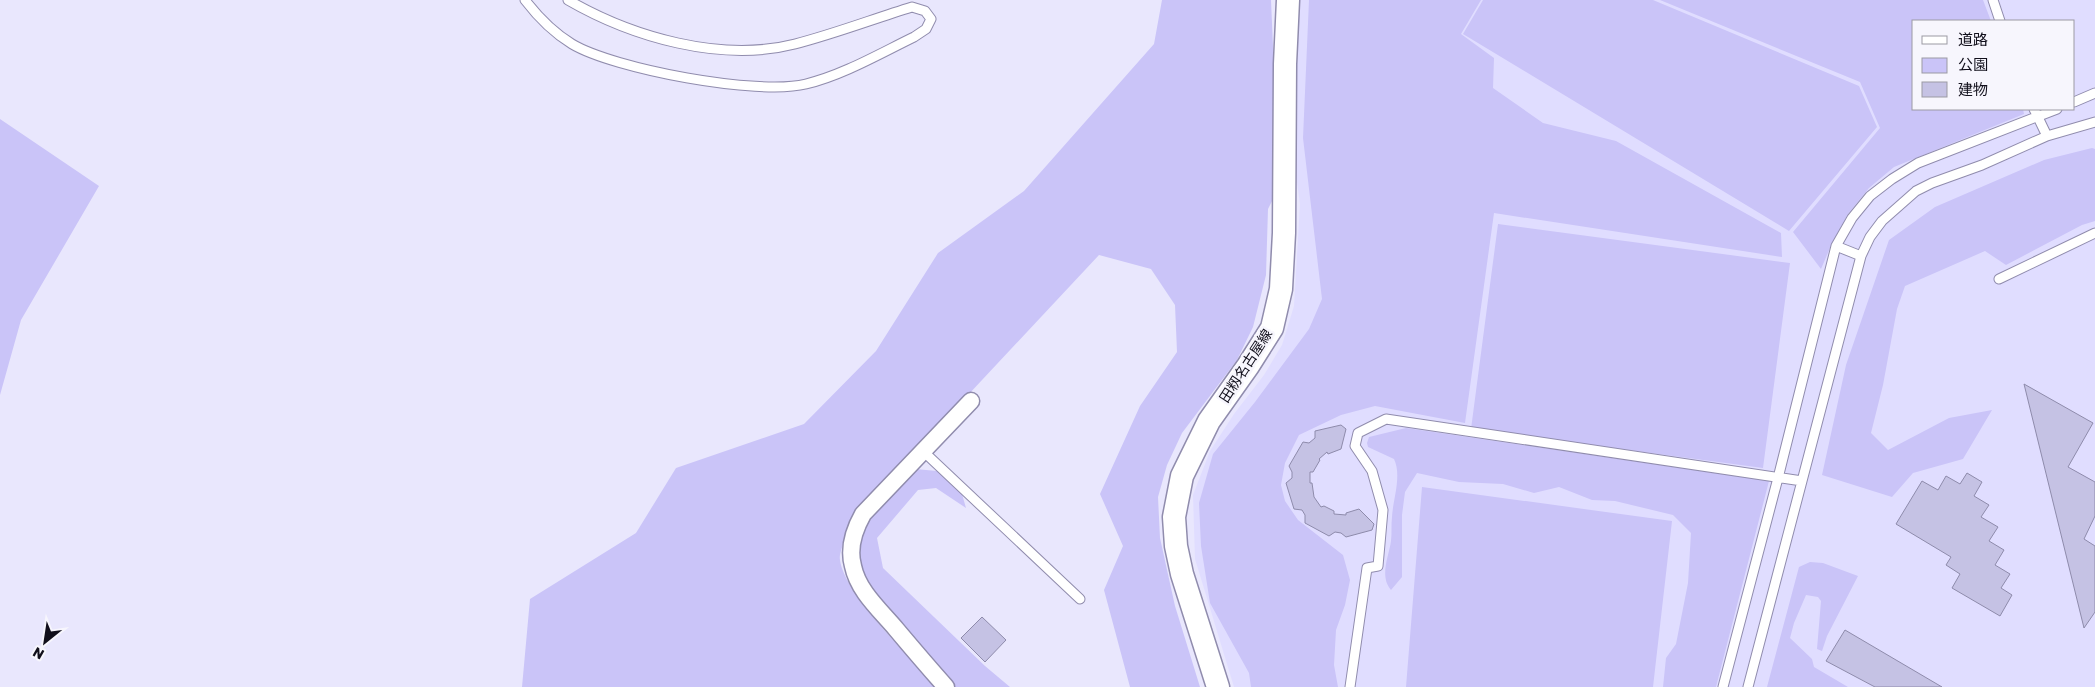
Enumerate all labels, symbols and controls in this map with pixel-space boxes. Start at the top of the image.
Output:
legend [1912,20,2075,110]
text: 道路 [1958,31,1988,49]
text: 公園 [1958,56,1988,74]
text: 建物 [1958,81,1988,99]
street label: 田籾名古屋線 [1216,326,1276,406]
north arrow [20,617,70,667]
text: N [30,643,47,663]

